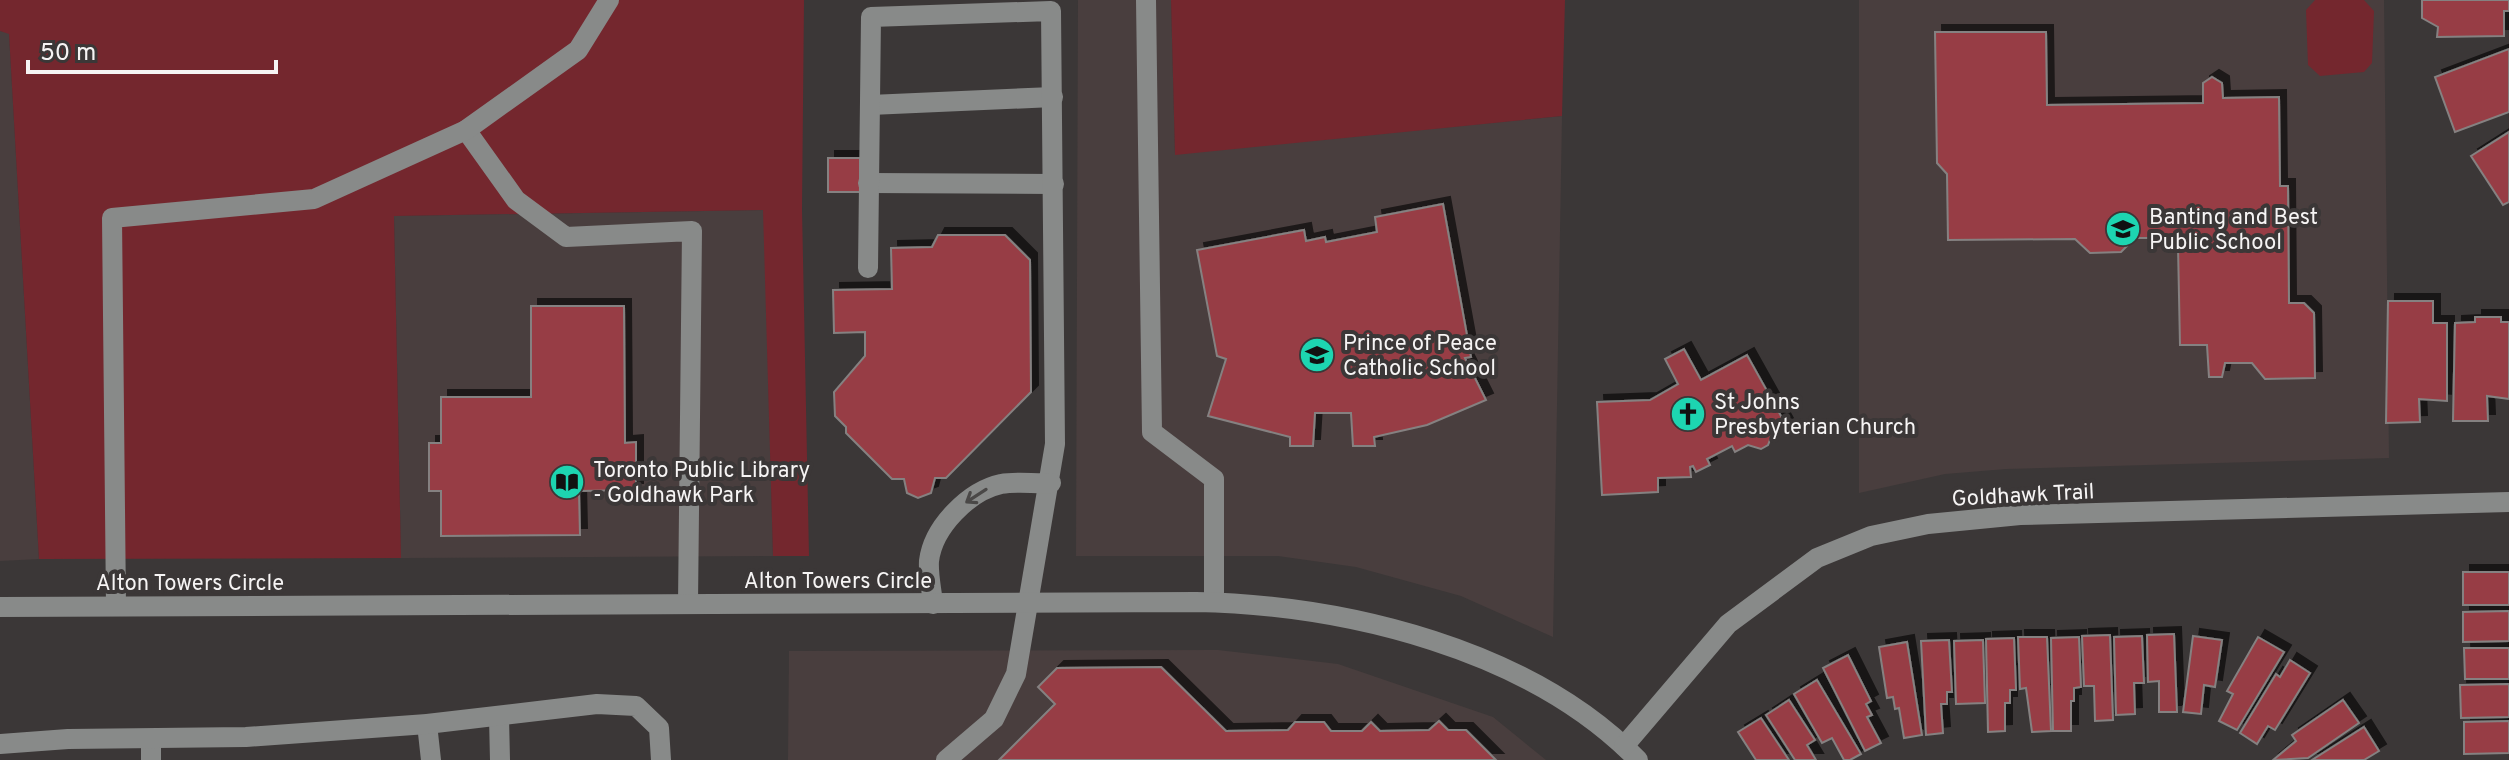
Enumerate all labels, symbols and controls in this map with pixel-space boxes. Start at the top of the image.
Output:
scale bar [28,24,276,74]
text: 50 m [40,39,96,69]
place label: Banting and Best Public School [2149,205,2318,257]
school or university icon: Banting and Best Public School [2104,210,2142,248]
place label: Prince of Peace Catholic School [1343,331,1497,383]
school or university icon: Prince of Peace Catholic School [1298,336,1336,374]
place label: St Johns Presbyterian Church [1714,390,1916,442]
church icon: St Johns Presbyterian Church [1669,395,1707,433]
place label: Toronto Public Library - Goldhawk Park [593,458,810,510]
library icon: Toronto Public Library - Goldhawk Park [548,463,586,501]
street label: Goldhawk Trail [1951,479,2095,514]
one-way arrow [966,488,988,505]
street label: Alton Towers Circle [744,569,932,596]
street label: Alton Towers Circle [96,571,284,598]

